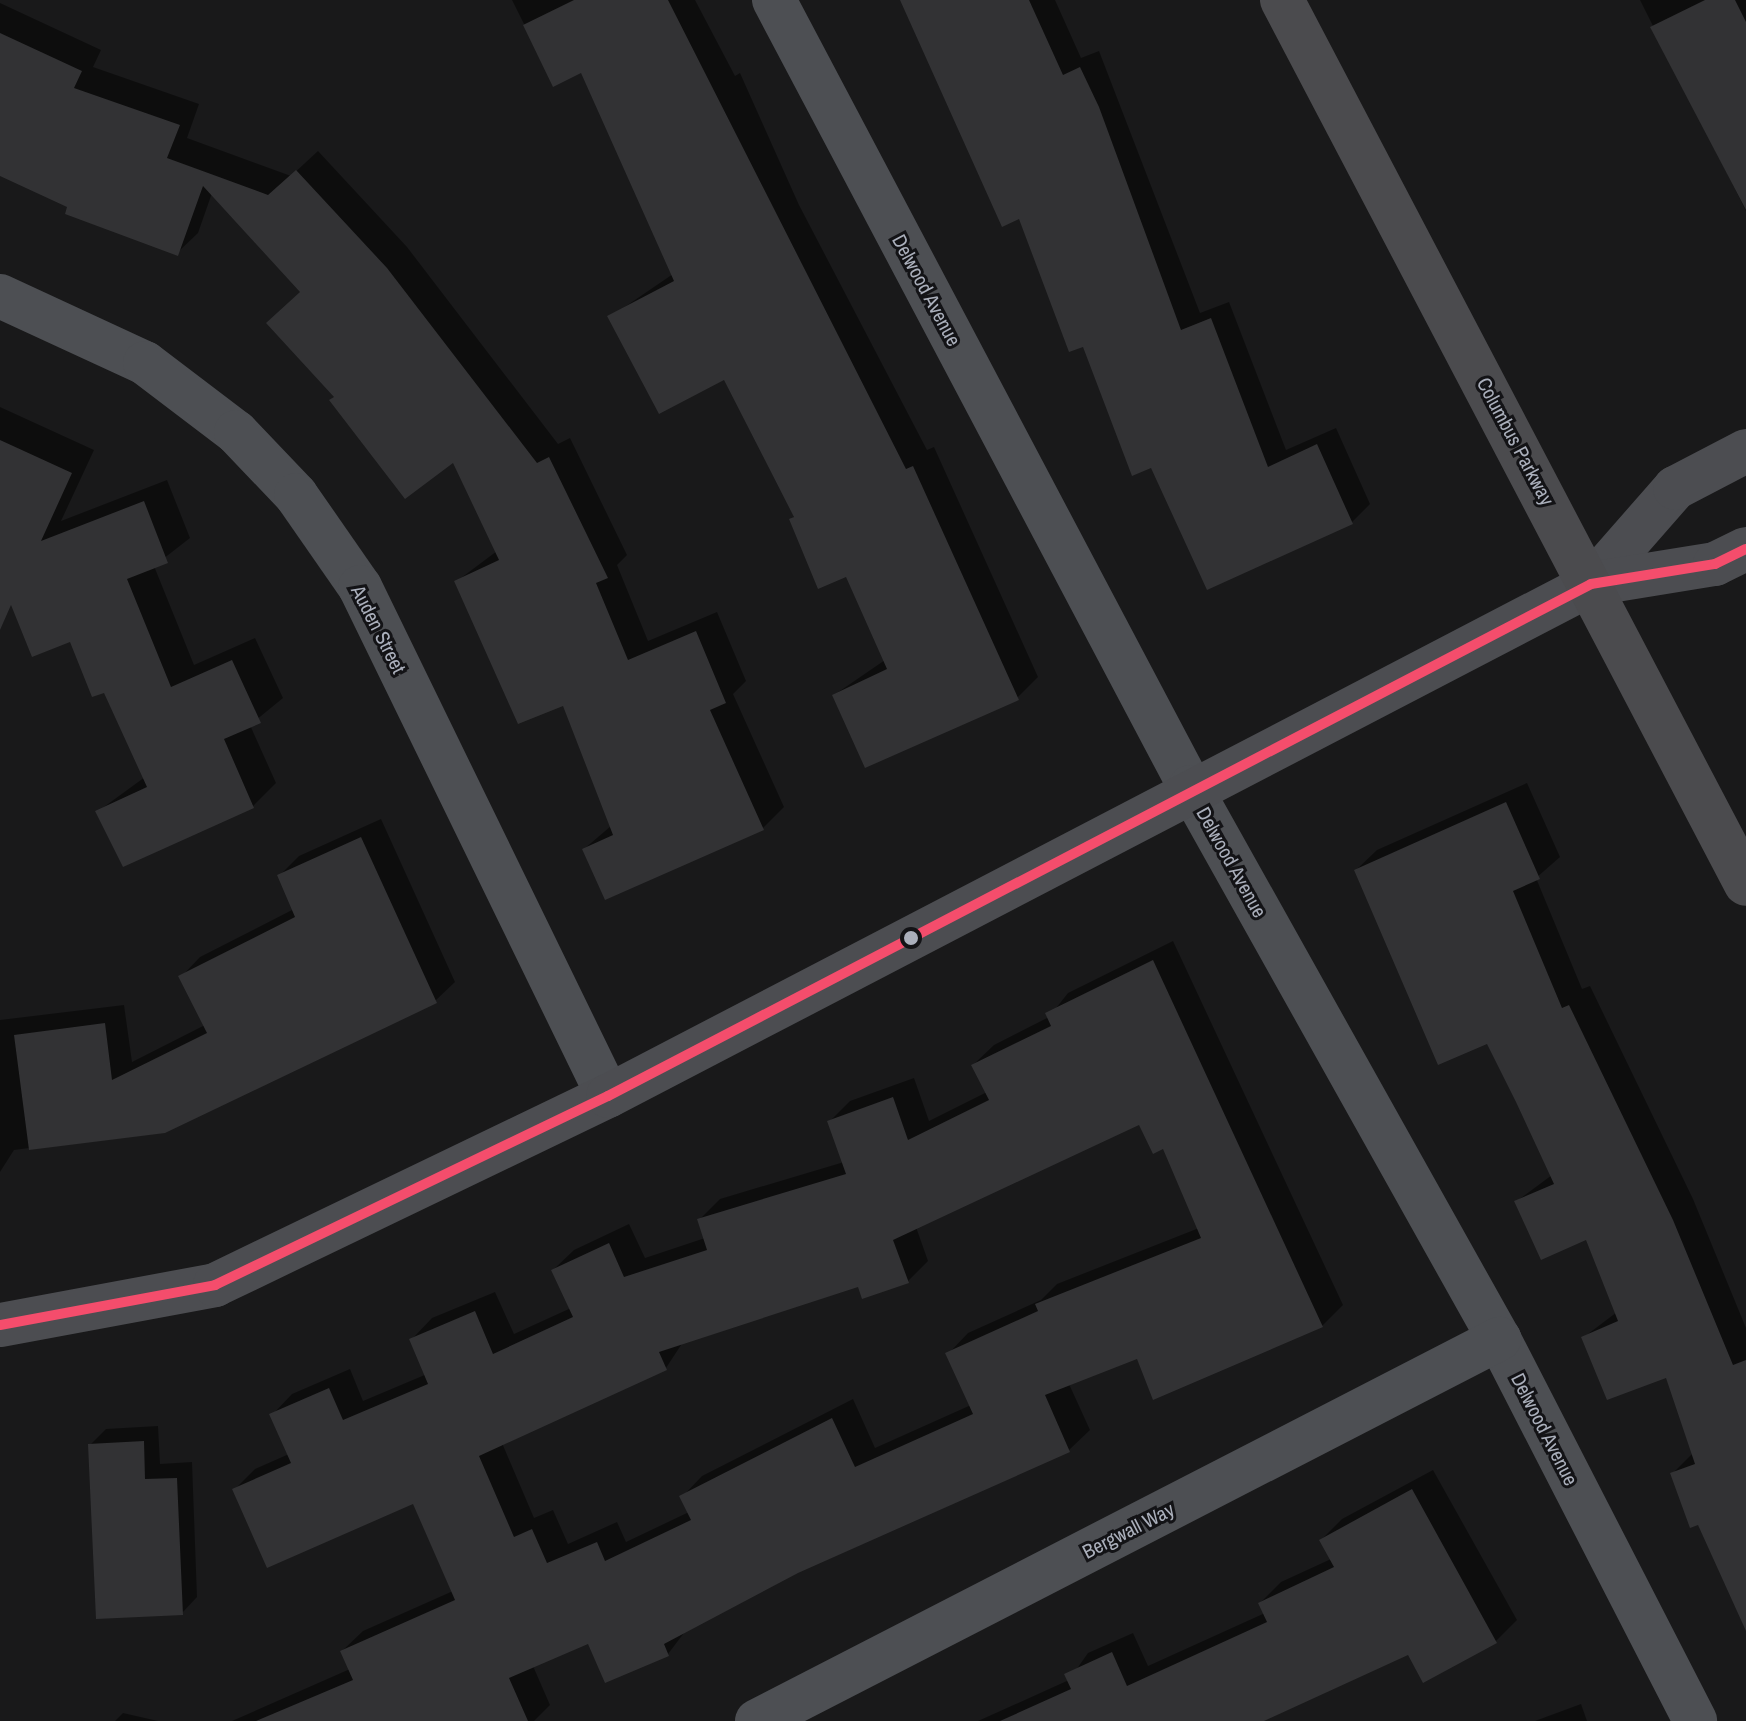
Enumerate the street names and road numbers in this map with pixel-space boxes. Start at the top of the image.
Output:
street label: Delwood Avenue [887,230,967,350]
street label: Columbus Parkway [1472,373,1560,509]
street label: Auden Street [347,581,411,677]
street label: Delwood Avenue [1192,802,1272,922]
street label: Delwood Avenue [1506,1368,1584,1490]
street label: Bergwall Way [1078,1497,1178,1563]

